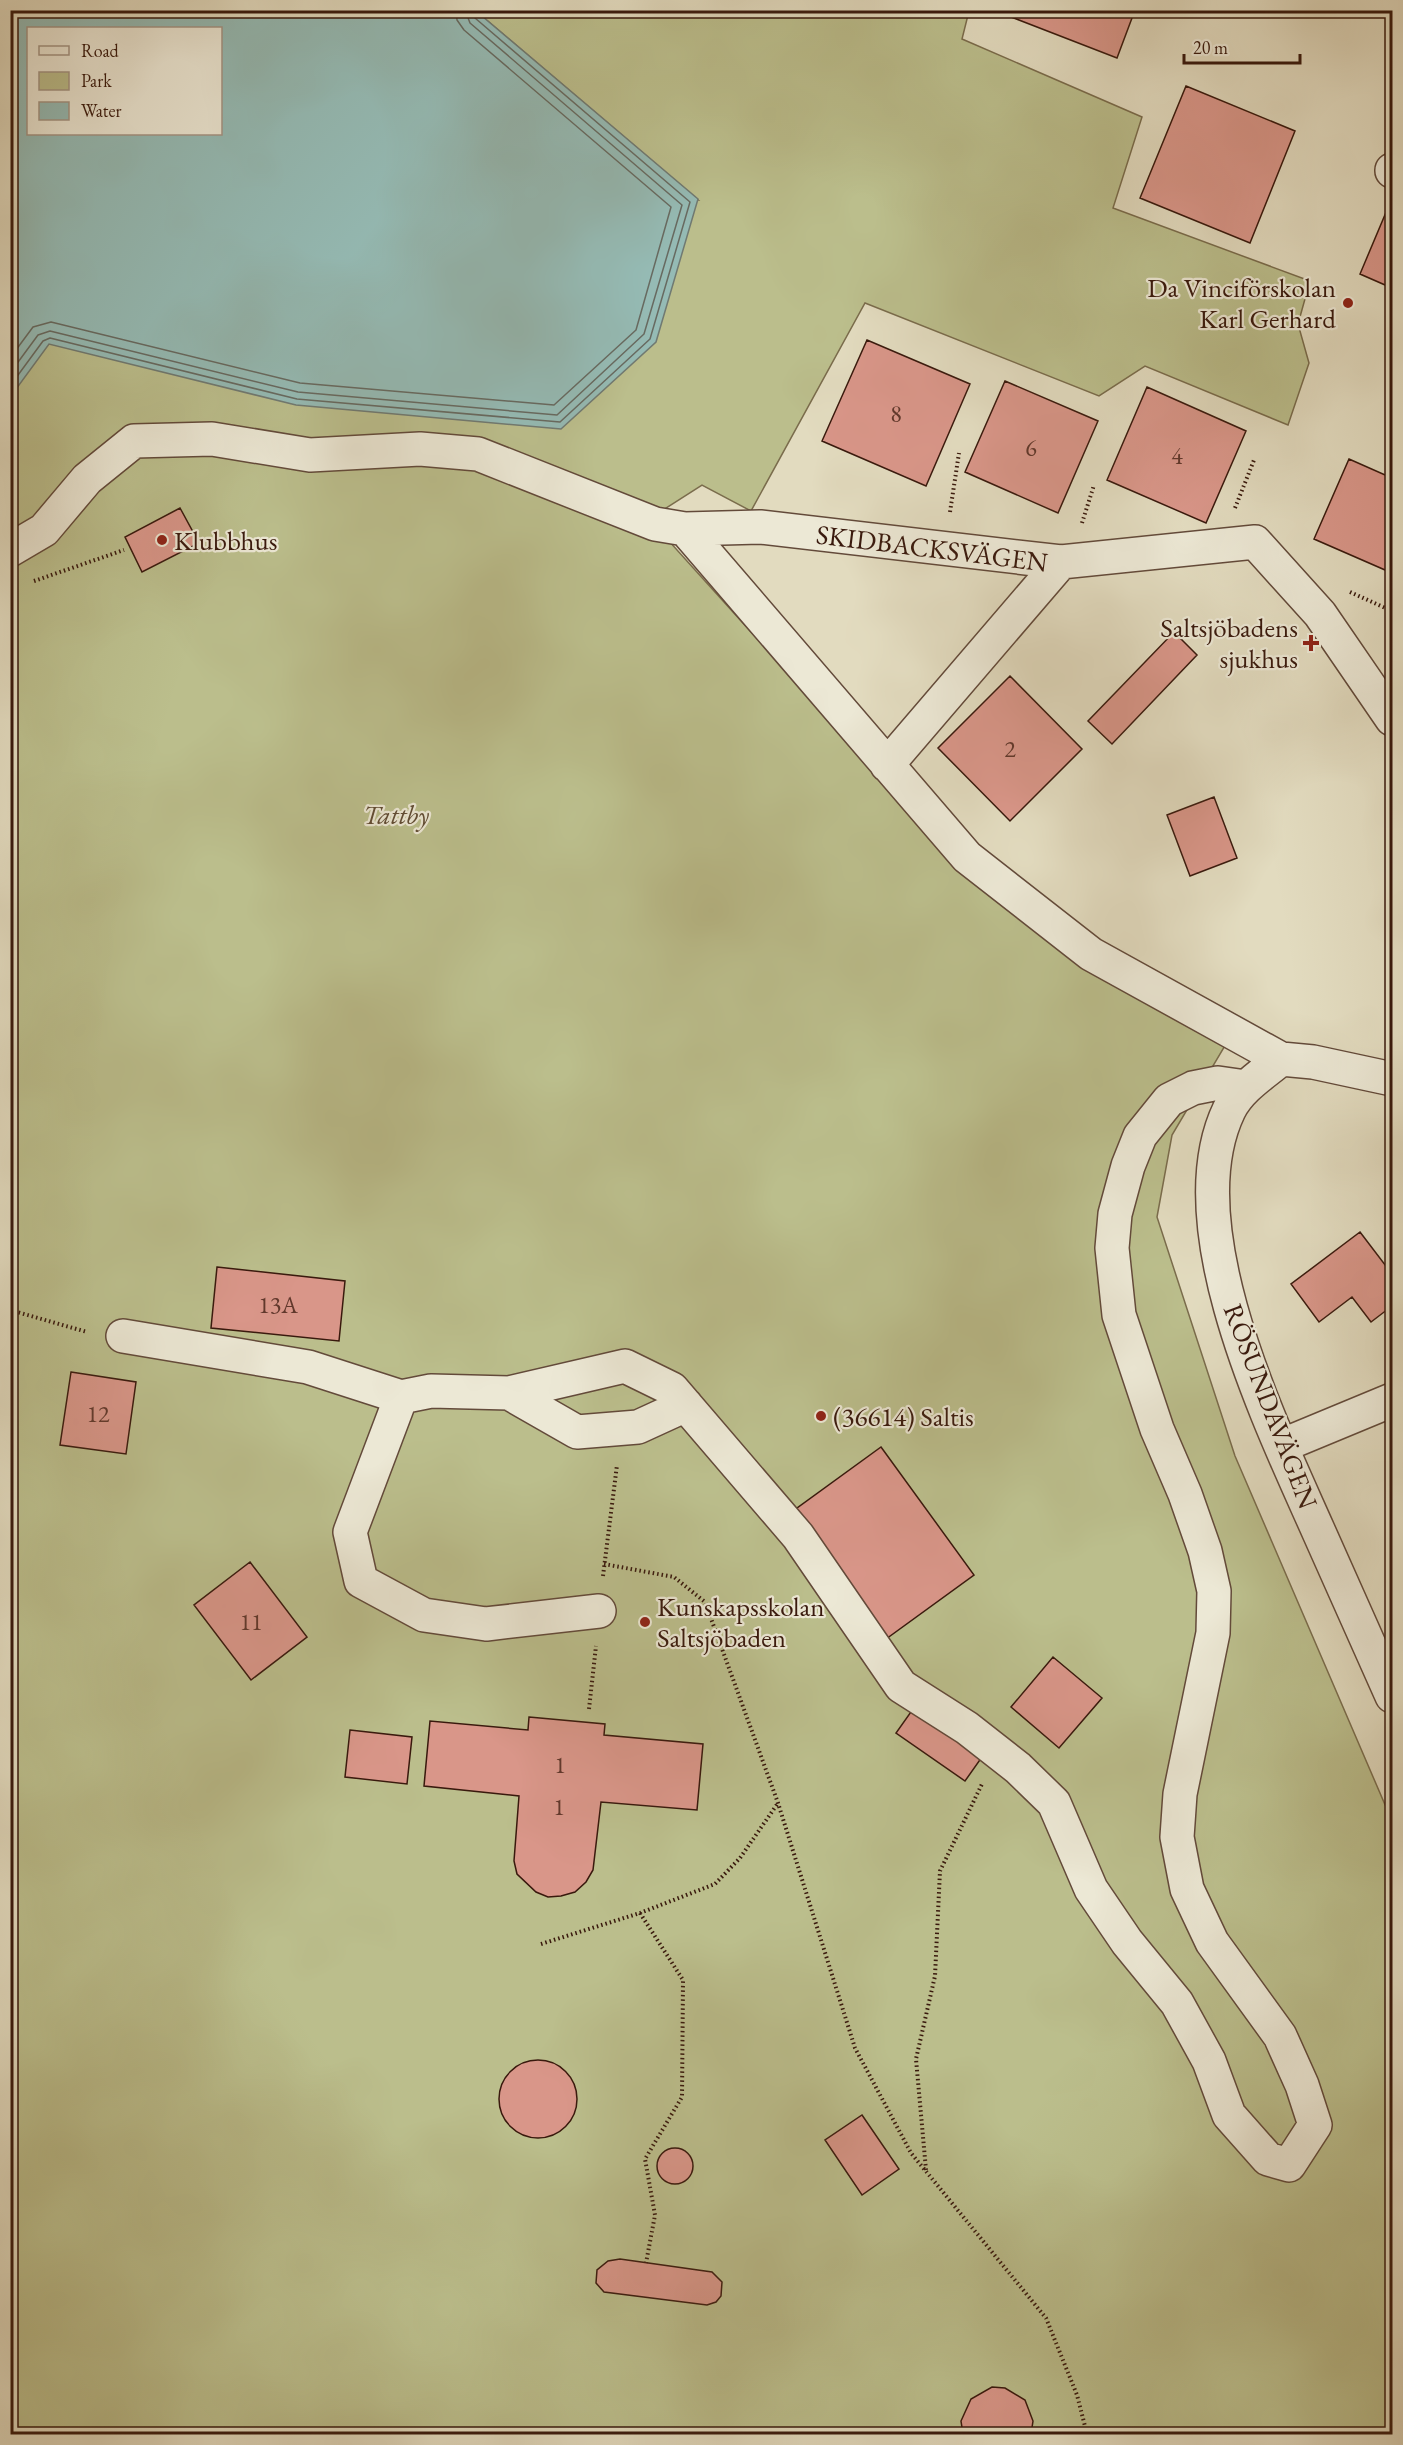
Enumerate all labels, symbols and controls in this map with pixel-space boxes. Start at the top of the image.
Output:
legend [27,27,222,135]
scale bar [1184,27,1300,65]
text: 20 m [1193,36,1228,59]
text: Road [81,39,120,62]
text: Park [81,69,112,92]
text: Water [81,99,122,122]
place label: Da Vinciförskolan Karl Gerhard [1147,270,1336,336]
marker: Da Vinciförskolan Karl Gerhard [1341,296,1355,310]
house number: 8 [890,398,902,429]
house number: 6 [1025,432,1037,463]
house number: 4 [1171,440,1183,471]
street label: SKIDBACKSVÄGEN [814,516,1050,580]
place label: Klubbhus [174,523,277,558]
marker: Klubbhus [155,533,169,547]
place label: Saltsjöbadens sjukhus [1160,610,1298,676]
marker: Saltsjöbadens sjukhus [1302,634,1320,652]
house number: 2 [1004,733,1016,764]
park label: Tattby [363,797,429,832]
house number: 13A [258,1289,298,1320]
street label: RÖSUNDAVÄGEN [1216,1298,1326,1514]
house number: 12 [86,1398,110,1429]
place label: (36614) Saltis [833,1399,974,1434]
marker: (36614) Saltis [814,1409,828,1423]
place label: Kunskapsskolan Saltsjöbaden [657,1589,825,1655]
house number: 11 [239,1606,263,1637]
marker: Kunskapsskolan Saltsjöbaden [638,1615,652,1629]
house number: 1 [554,1749,566,1780]
house number: 1 [553,1791,565,1822]

